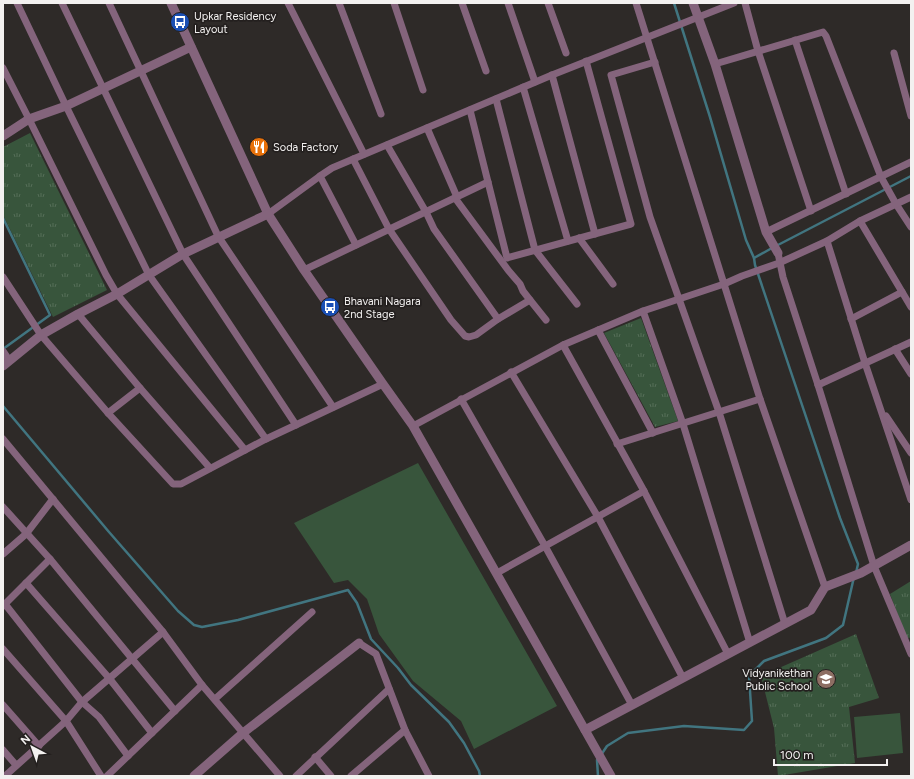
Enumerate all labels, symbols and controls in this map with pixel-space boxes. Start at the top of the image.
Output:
place label: Upkar Residency Layout [194,10,277,36]
bus stop icon: Upkar Residency Layout [169,11,191,33]
restaurant icon: Soda Factory [248,136,270,158]
place label: Soda Factory [273,141,339,154]
place label: Bhavani Nagara 2nd Stage [344,295,421,321]
bus stop icon: Bhavani Nagara 2nd Stage [319,296,341,318]
place label: Vidyanikethan Public School [742,667,812,693]
school or university icon: Vidyanikethan Public School [815,668,837,690]
north arrow [12,727,52,767]
text: N [18,732,33,748]
scale bar [774,741,887,767]
text: 100 m [780,748,814,762]

